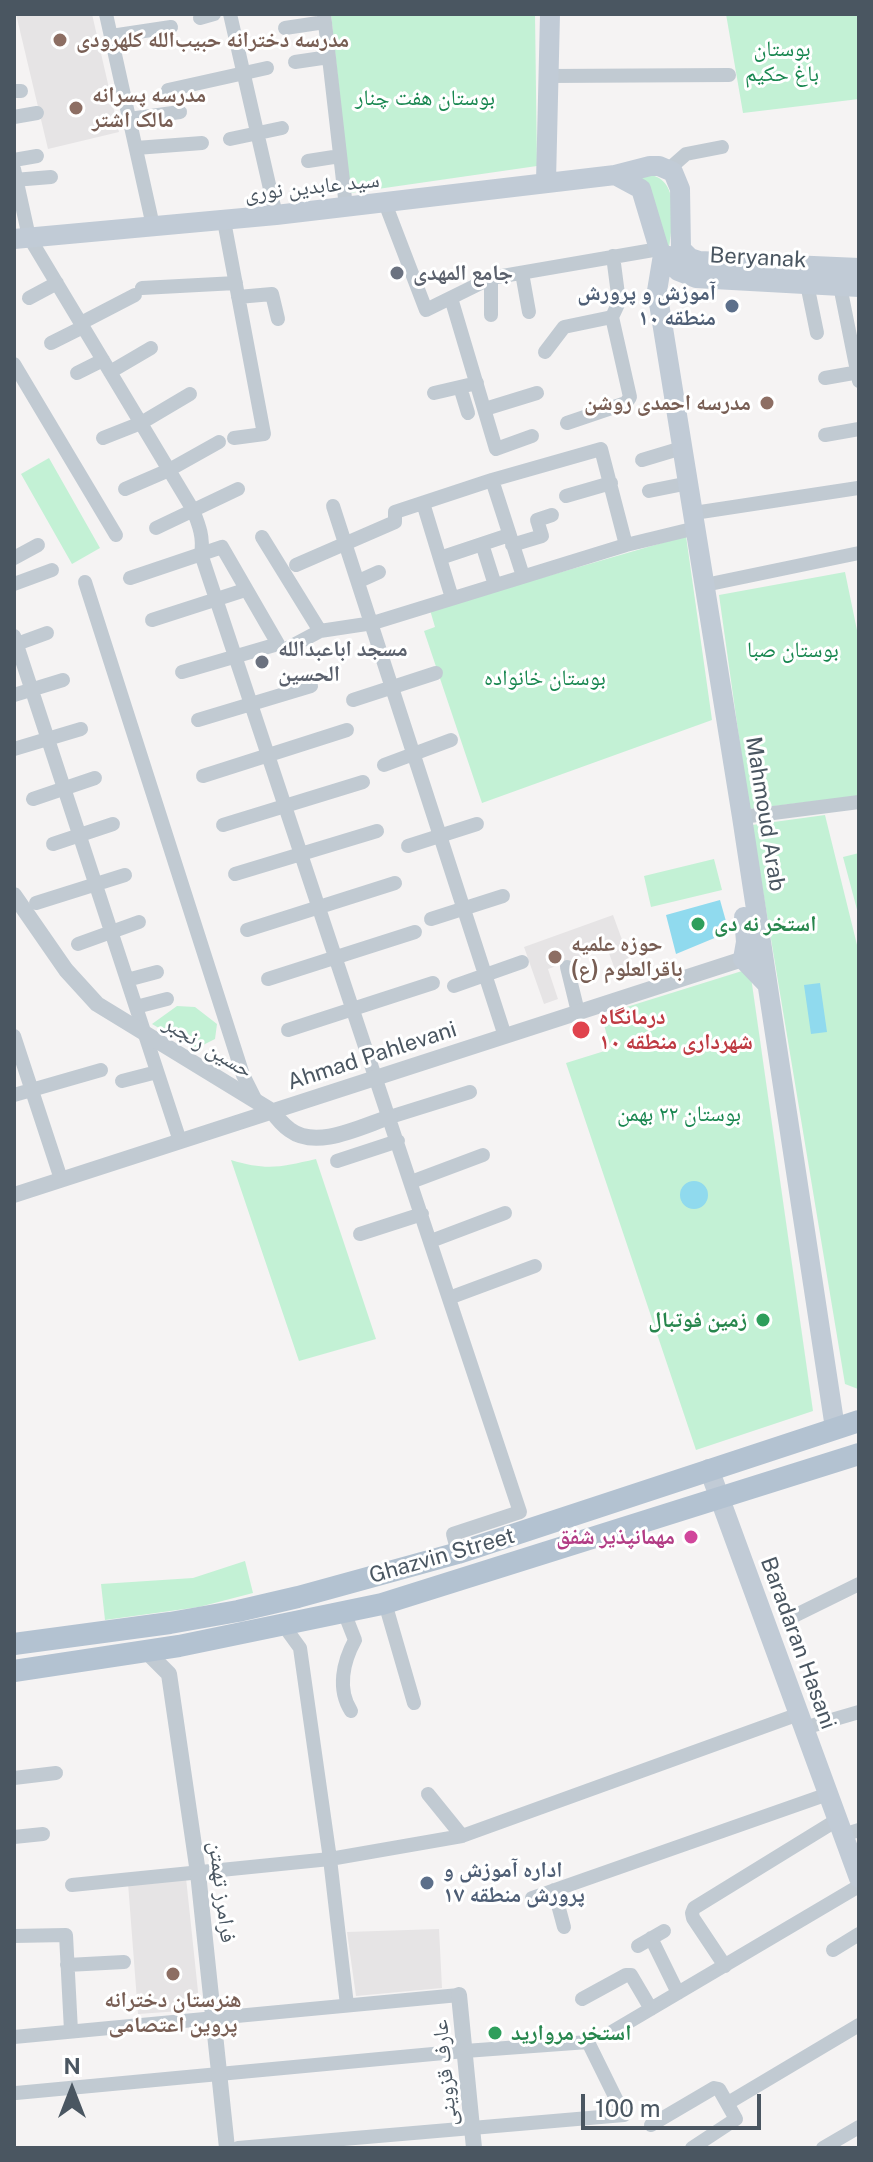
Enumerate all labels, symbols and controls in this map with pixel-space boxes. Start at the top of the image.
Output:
place label: مدرسه دخترانه حبیب‌الله کلهرودی [76,27,349,53]
marker: مدرسه دخترانه حبیب‌الله کلهرودی [51,31,69,49]
park label: بوستان باغ حکیم [745,36,819,88]
place label: مدرسه پسرانه مالک اشتر [92,82,206,134]
park label: بوستان هفت چنار [355,85,495,111]
marker: مدرسه پسرانه مالک اشتر [67,99,85,117]
street label: سید عابدین نوری [243,167,381,207]
street label: Beryanak [709,242,807,274]
place label: جامع المهدی [413,260,513,286]
marker: جامع المهدی [388,264,406,282]
place label: آموزش و پرورش منطقه ۱۰ [577,280,716,332]
marker: آموزش و پرورش منطقه ۱۰ [723,297,741,315]
place label: مدرسه احمدی روشن [584,390,751,416]
marker: مدرسه احمدی روشن [758,394,776,412]
place label: مسجد اباعبدالله الحسین [278,636,408,688]
park label: بوستان صبا [747,637,839,663]
marker: مسجد اباعبدالله الحسین [253,653,271,671]
park label: بوستان خانواده [484,665,606,691]
street label: Mahmoud Arab [740,735,790,893]
place label: استخر نه دی [714,911,816,937]
marker: استخر نه دی [689,915,707,933]
place label: حوزه علمیه باقرالعلوم (ع) [571,931,682,982]
marker: حوزه علمیه باقرالعلوم (ع) [546,948,564,966]
place label: درمانگاه شهرداری منطقه ۱۰ [599,1004,753,1056]
street label: حسین رنجبر [159,1010,257,1084]
street label: Ahmad Pahlevani [284,1016,460,1096]
marker: درمانگاه شهرداری منطقه ۱۰ [570,1019,592,1041]
park label: بوستان ۲۲ بهمن [617,1101,741,1127]
place label: زمین فوتبال [648,1307,747,1333]
marker: زمین فوتبال [754,1311,772,1329]
street label: Ghazvin Street [366,1523,518,1589]
place label: مهمانپذیر شفق [556,1524,675,1550]
marker: مهمانپذیر شفق [682,1528,700,1546]
street label: Baradaran Hasani [755,1553,841,1733]
street label: فرامرز تهمتن [203,1840,241,1944]
place label: اداره آموزش و پرورش منطقه ۱۷ [443,1857,585,1908]
marker: اداره آموزش و پرورش منطقه ۱۷ [418,1874,436,1892]
marker: هنرستان دخترانه پروین اعتصامی [164,1965,182,1983]
place label: هنرستان دخترانه پروین اعتصامی [104,1987,242,2038]
street label: عارف قزوینی [427,2019,463,2127]
place label: استخر مروارید [511,2020,631,2046]
marker: استخر مروارید [486,2024,504,2042]
north arrow [32,2050,112,2130]
text: N [63,2053,81,2079]
scale bar [585,2078,765,2128]
text: 100 m [595,2094,661,2122]

